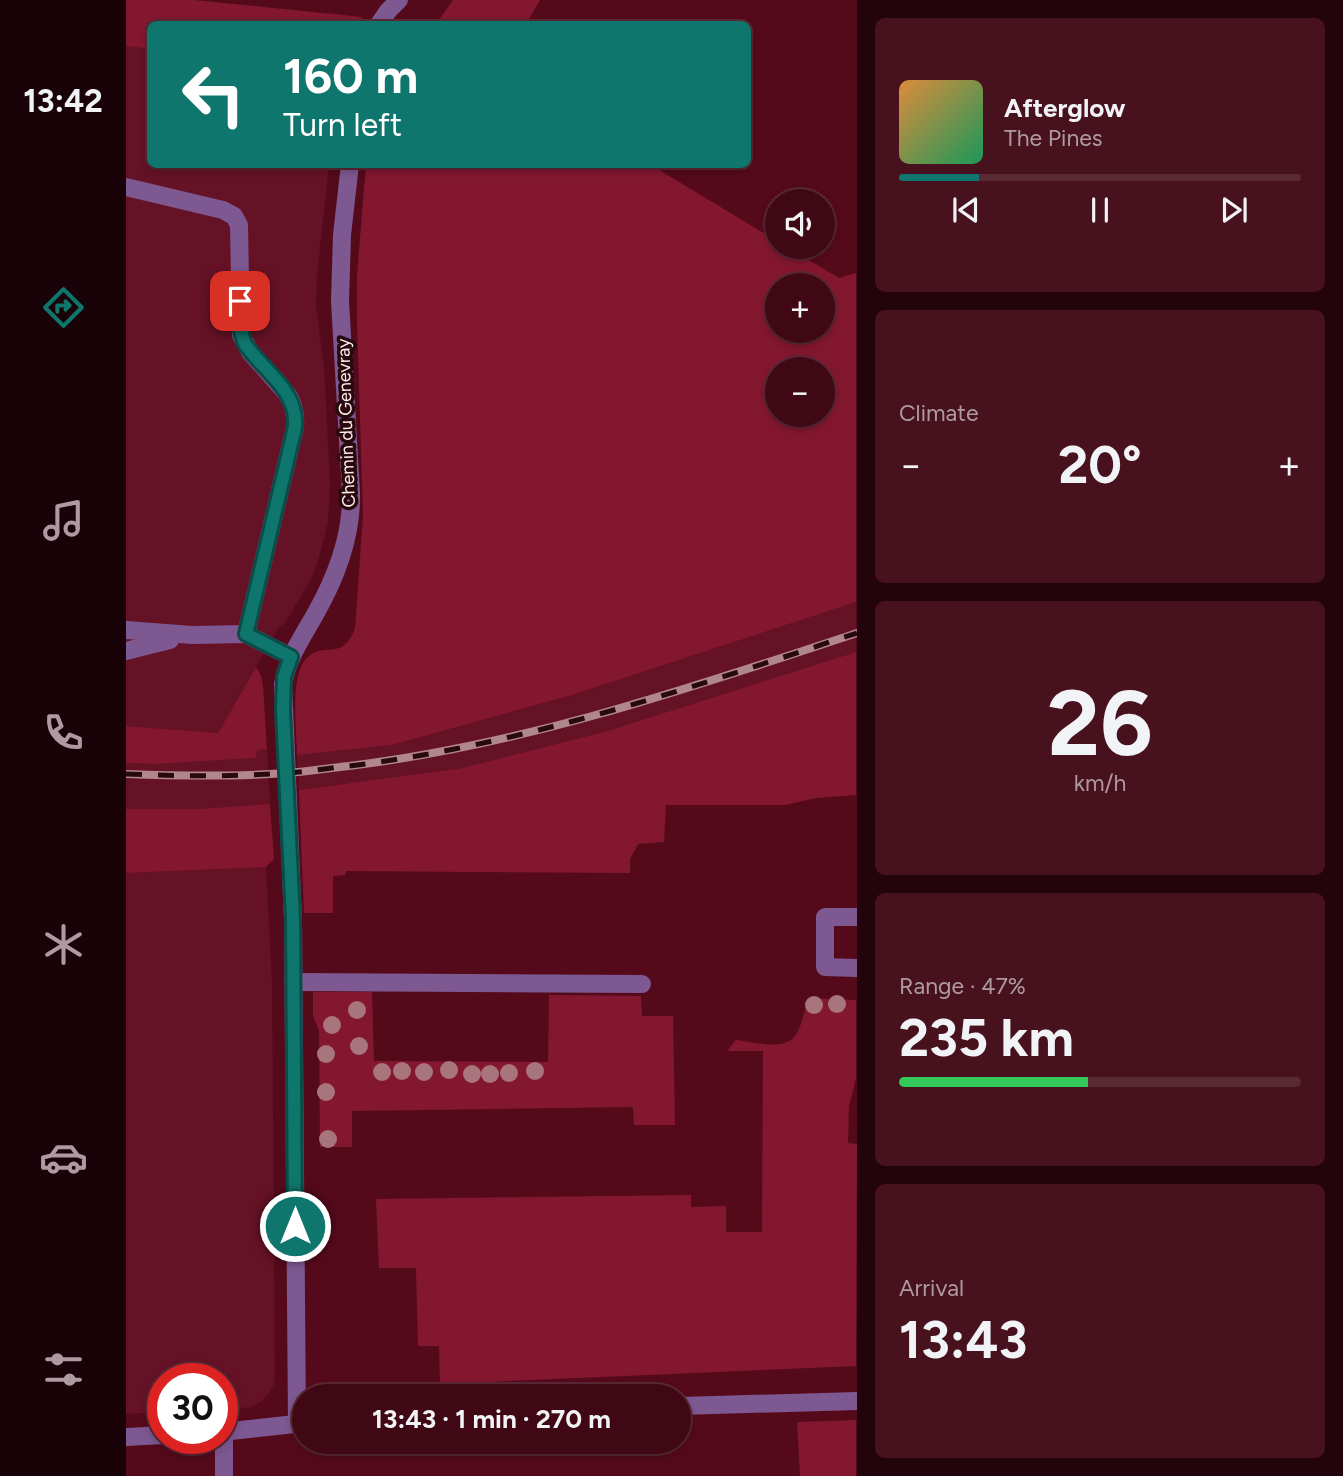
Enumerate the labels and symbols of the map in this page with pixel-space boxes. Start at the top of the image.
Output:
pin [210,271,270,331]
street label: Chemin du Genevray [332,338,360,508]
position arrow [258,1189,332,1263]
speed limit sign: 30 [147,1363,238,1454]

